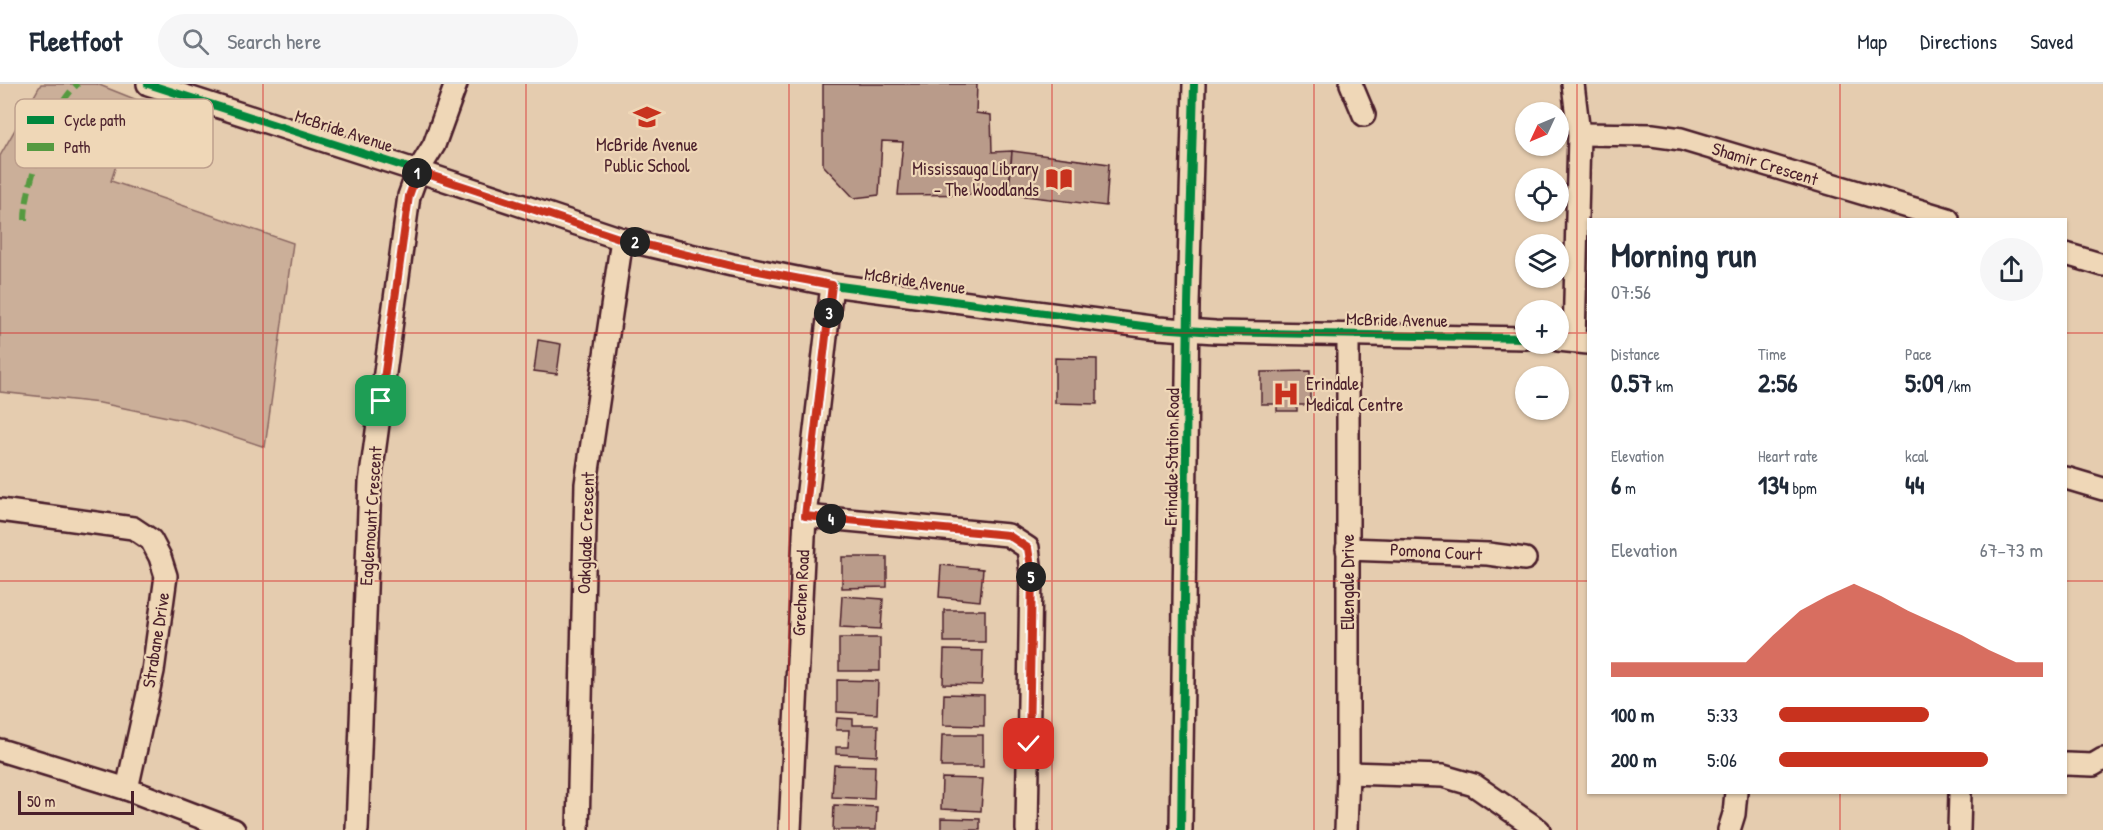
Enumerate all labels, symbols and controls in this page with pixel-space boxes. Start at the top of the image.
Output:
search box [158,14,578,68]
text: Fleetfoot [30,22,122,60]
icon: search [179,25,212,58]
text: Search here [227,26,321,56]
text: Map [1857,27,1887,56]
text: Directions [1920,27,1997,56]
text: Saved [2030,27,2073,56]
legend [15,99,213,168]
school or university icon: McBride Avenue Public School [632,102,662,132]
north arrow [1515,102,1569,156]
map controls [1515,102,1569,420]
street label: McBride Avenue [292,103,396,158]
text: Cycle path [64,109,126,131]
place label: McBride Avenue Public School [596,132,698,178]
text: Path [64,136,90,158]
street label: Shamir Crescent [1709,136,1822,192]
place label: Mississauga Library - The Woodlands [912,156,1039,202]
pin: 1 [402,158,432,188]
text: 1 [414,162,420,184]
library icon: Mississauga Library - The Woodlands [1044,164,1074,194]
button: locate [1515,168,1569,222]
pin: 2 [620,227,650,257]
text: 2 [631,231,639,253]
text: Morning run [1611,233,1757,277]
button: layers [1515,234,1569,288]
button: share [1980,238,2043,301]
street label: McBride Avenue [863,261,967,300]
text: 07:56 [1611,278,1651,305]
pin: 3 [814,298,844,328]
button: + [1515,300,1569,354]
text: 3 [825,302,833,324]
street label: McBride Avenue [1346,306,1448,333]
text: Distance [1611,343,1660,365]
text: Time [1758,343,1786,365]
text: Pace [1905,343,1932,365]
text: 0.57 [1611,365,1652,400]
text: 2:56 [1758,365,1798,400]
text: 5:09 [1905,365,1943,400]
button: − [1515,366,1569,420]
place label: Erindale Medical Centre [1306,371,1403,417]
pin [355,375,406,426]
text: km [1652,375,1673,397]
text: /km [1943,375,1971,397]
hospital icon: Erindale Medical Centre [1271,379,1301,409]
icon: arrive [364,384,397,417]
street label: Erindale Station Road [1158,388,1185,526]
street label: Eaglemount Crescent [353,445,388,586]
text: Elevation [1611,445,1664,467]
text: Heart rate [1758,445,1818,467]
text: kcal [1905,445,1928,467]
text: 6 [1611,467,1621,502]
text: 134 [1758,467,1789,502]
text: 44 [1905,467,1925,502]
street label: Oakglade Crescent [571,471,600,594]
text: m [1621,477,1636,499]
text: bpm [1789,477,1817,499]
pin: 4 [816,504,846,534]
text: 4 [828,508,834,530]
street label: Ellengale Drive [1335,534,1360,630]
text: Elevation [1611,536,1677,563]
text: 67–73 m [1980,536,2043,563]
street label: Pomona Court [1389,537,1484,566]
street label: Grechen Road [786,549,815,637]
pin: 5 [1016,562,1046,592]
text: 5 [1028,566,1034,588]
street label: Strabane Drive [136,590,175,689]
text: 100 m [1611,701,1654,728]
text: 5:33 [1707,701,1738,728]
pin [1003,718,1054,769]
icon: check [1012,727,1045,760]
text: 200 m [1611,746,1656,773]
text: 5:06 [1707,746,1737,773]
scale bar [18,788,134,816]
text: 50 m [27,790,56,812]

